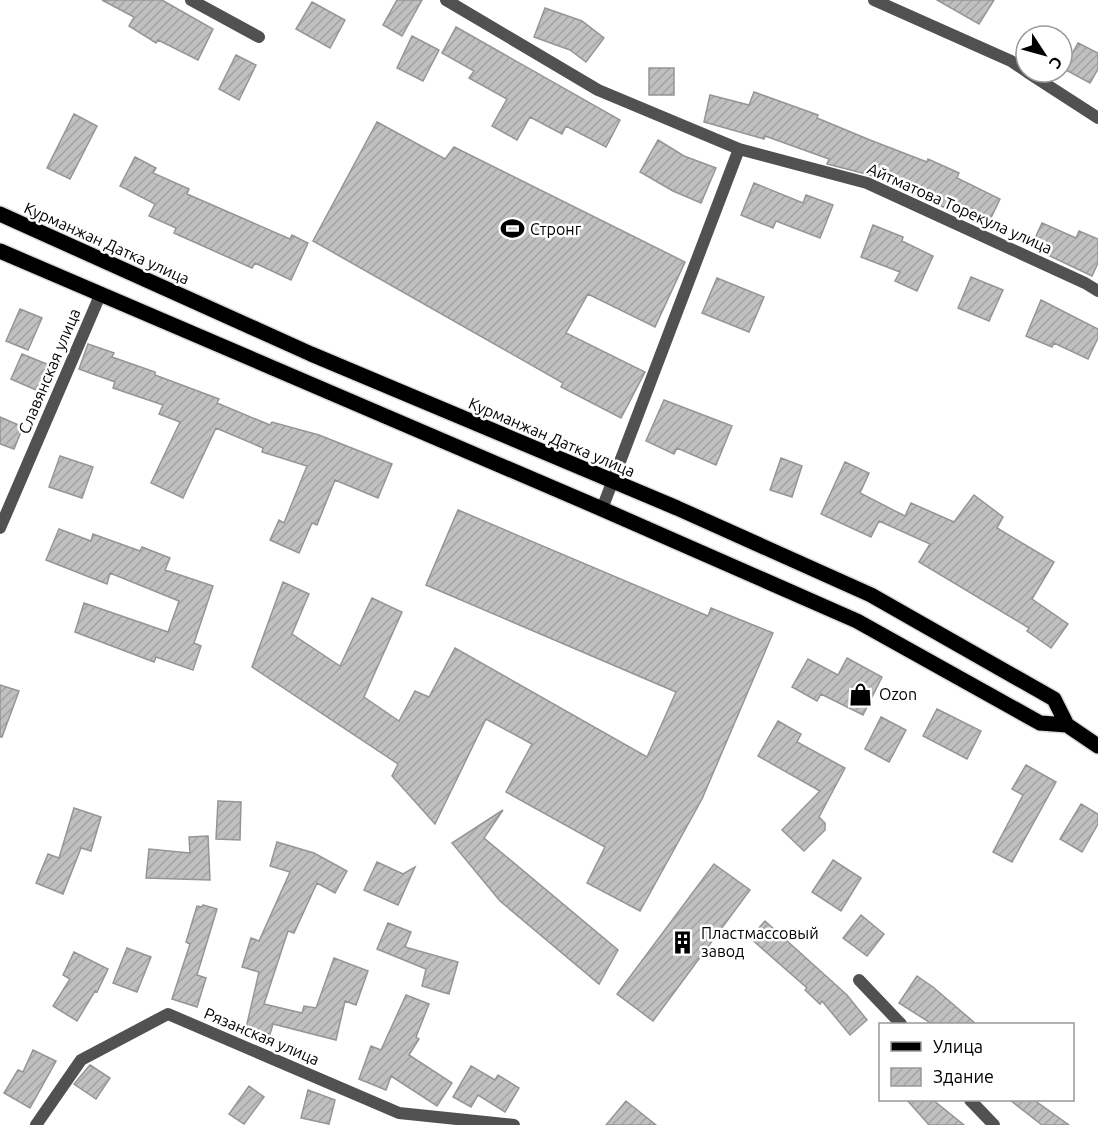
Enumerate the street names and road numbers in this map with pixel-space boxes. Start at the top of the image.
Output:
street label: Айтматова Торекула улица [865,159,1055,257]
street label: Курманжан Датка улица [22,198,192,288]
street label: Славянская улица [14,306,84,436]
street label: Курманжан Датка улица [466,394,638,480]
street label: Рязанская улица [202,1004,322,1068]

